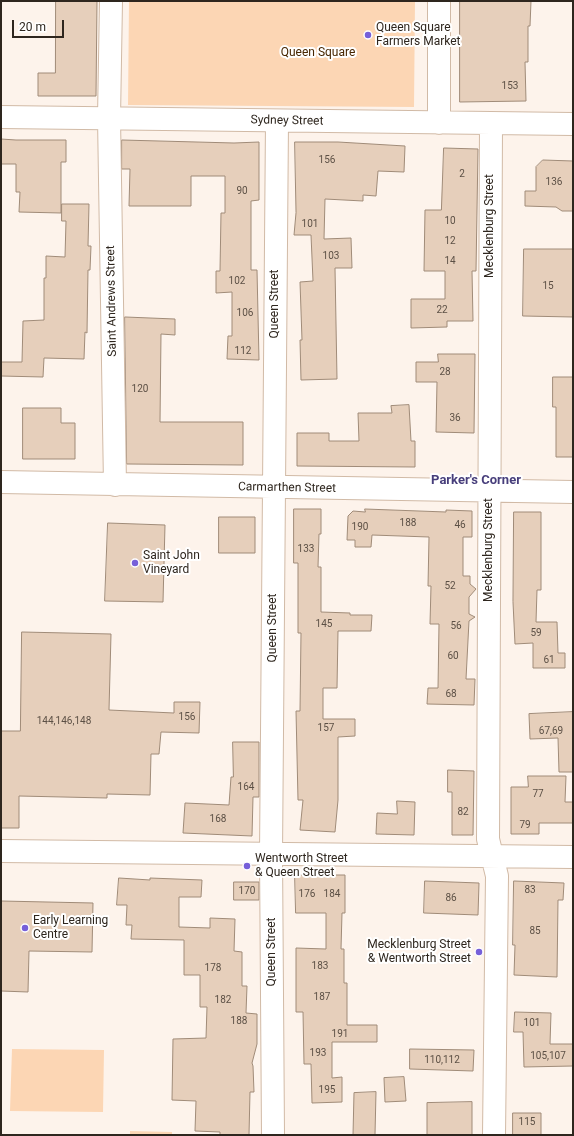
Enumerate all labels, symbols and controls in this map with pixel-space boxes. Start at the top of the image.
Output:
scale bar [14,12,66,38]
text: 20 m [19,20,46,34]
place label: Queen Square Farmers Market [376,21,460,49]
marker: Queen Square Farmers Market [363,30,373,40]
park label: Queen Square [281,46,355,60]
house number: 153 [502,80,518,92]
street label: Sydney Street [251,113,323,129]
house number: 156 [319,154,335,166]
house number: 2 [459,168,465,180]
street label: Mecklenburg Street [483,174,497,278]
house number: 136 [546,176,562,188]
house number: 90 [236,185,248,197]
house number: 10 [444,215,456,227]
house number: 101 [302,218,318,230]
house number: 12 [444,235,456,247]
street label: Saint Andrews Street [104,245,120,357]
house number: 103 [323,250,339,262]
house number: 14 [444,255,456,267]
street label: Queen Street [268,270,282,338]
house number: 102 [229,275,245,287]
house number: 15 [542,280,554,292]
house number: 22 [436,304,448,316]
house number: 106 [237,307,253,319]
house number: 112 [235,345,251,357]
house number: 28 [439,366,451,378]
house number: 120 [132,383,148,395]
house number: 36 [449,412,461,424]
district label: Parker's Corner [431,473,521,489]
street label: Carmarthen Street [238,480,336,496]
street label: Mecklenburg Street [482,498,496,602]
house number: 188 [400,517,416,529]
house number: 46 [454,519,466,531]
house number: 190 [352,521,368,533]
house number: 133 [298,543,314,555]
place label: Saint John Vineyard [143,549,200,577]
marker: Saint John Vineyard [130,558,140,568]
house number: 52 [444,580,456,592]
street label: Queen Street [266,594,280,662]
house number: 145 [316,618,332,630]
house number: 56 [450,620,462,632]
house number: 59 [530,627,542,639]
house number: 60 [447,650,459,662]
house number: 61 [543,654,555,666]
house number: 68 [445,688,457,700]
house number: 156 [179,711,195,723]
house number: 144,146,148 [37,715,91,727]
house number: 157 [318,722,334,734]
house number: 67,69 [539,725,563,737]
house number: 164 [238,781,254,793]
house number: 77 [532,788,544,800]
house number: 82 [457,806,469,818]
house number: 168 [210,813,226,825]
house number: 79 [519,819,531,831]
place label: Wentworth Street & Queen Street [255,852,348,880]
marker: Wentworth Street & Queen Street [242,861,252,871]
house number: 83 [524,884,536,896]
house number: 170 [239,885,255,897]
house number: 176 [299,888,315,900]
house number: 184 [324,888,340,900]
house number: 86 [445,892,457,904]
place label: Early Learning Centre [33,914,108,942]
street label: Queen Street [265,918,279,986]
marker: Early Learning Centre [20,923,30,933]
house number: 85 [529,925,541,937]
place label: Mecklenburg Street & Wentworth Street [367,938,471,966]
marker: Mecklenburg Street & Wentworth Street [474,947,484,957]
house number: 183 [312,960,328,972]
house number: 178 [205,962,221,974]
house number: 187 [314,991,330,1003]
house number: 182 [215,994,231,1006]
house number: 188 [231,1015,247,1027]
house number: 101 [524,1017,540,1029]
house number: 191 [332,1028,348,1040]
house number: 193 [310,1047,326,1059]
house number: 105,107 [530,1050,566,1062]
house number: 110,112 [424,1054,460,1066]
house number: 195 [319,1084,335,1096]
house number: 115 [519,1116,535,1128]

